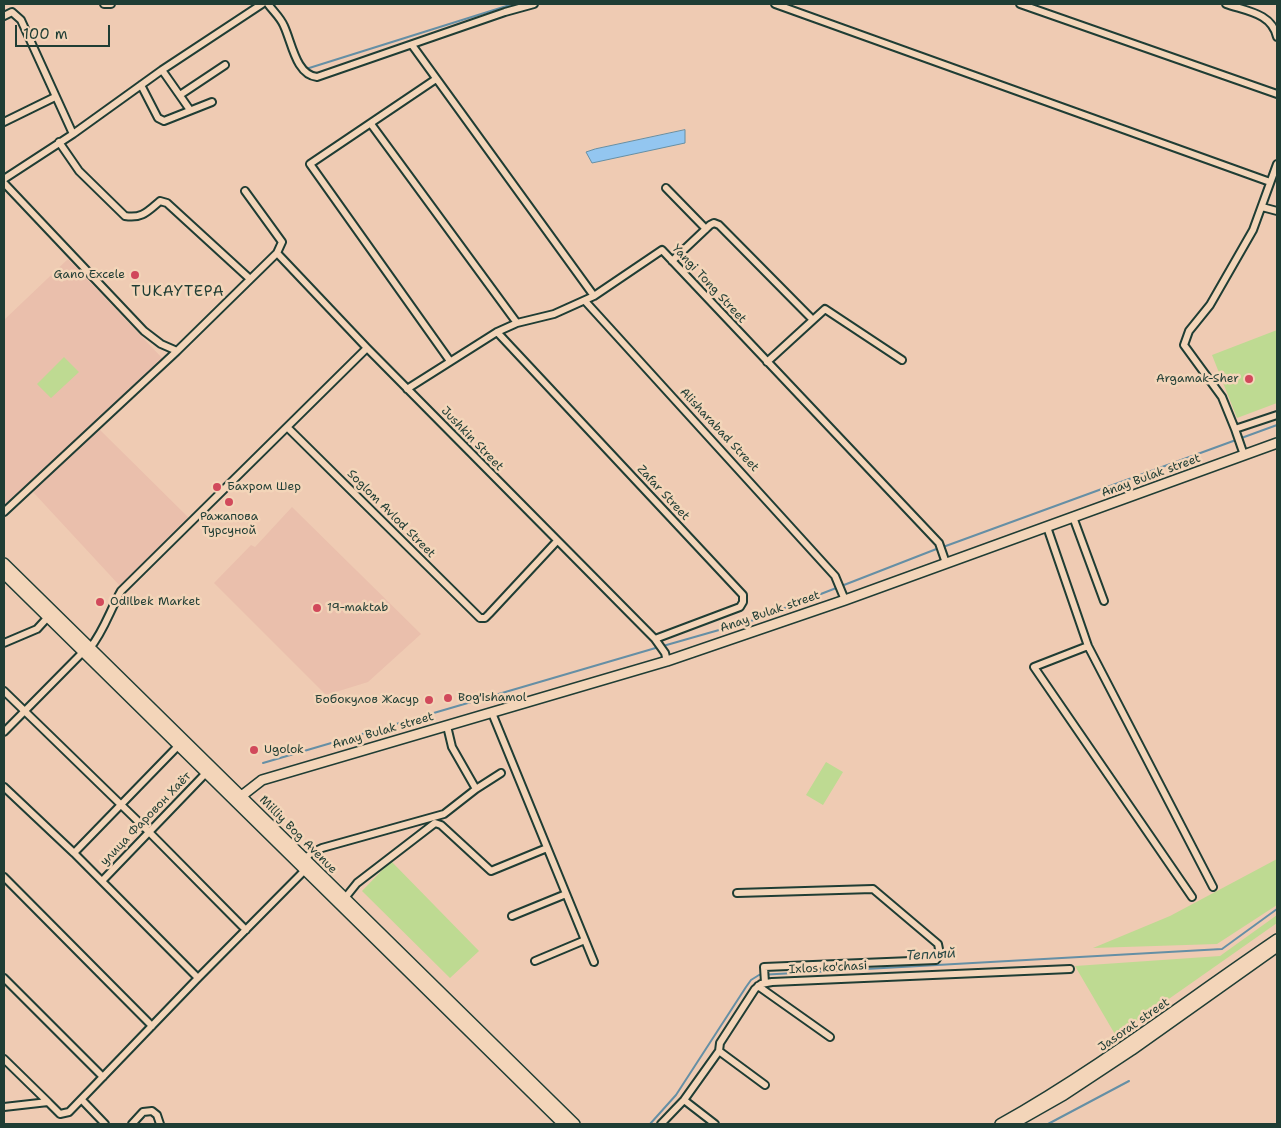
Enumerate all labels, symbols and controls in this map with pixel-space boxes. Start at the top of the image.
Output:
scale bar [18,15,112,47]
text: 100 m [23,24,68,44]
street label: Yangi Tong Street [669,242,749,326]
place label: Gano Excele [53,268,125,282]
marker: Gano Excele [129,269,141,281]
district label: TUKAYTEPA [130,283,226,301]
place label: Argamak-Sher [1156,372,1239,386]
marker: Argamak-Sher [1243,373,1255,385]
street label: Alisharabad Street [676,385,762,475]
street label: Jushkin Street [438,404,506,474]
street label: Anay Bulak street [1099,451,1203,501]
street label: Zafar Street [634,462,692,524]
street label: Soglom Avlod Street [344,467,438,561]
place label: Бахром Шер [227,480,301,494]
marker: Бахром Шер [211,481,223,493]
marker: Ражапова Турсуной [223,496,235,508]
place label: Ражапова Турсуной [200,510,258,538]
street label: Anay Bulak street [718,588,822,636]
place label: Odilbek Market [110,595,200,609]
marker: Odilbek Market [94,596,106,608]
place label: 19-maktab [327,601,388,615]
marker: 19-maktab [311,602,323,614]
place label: Bog'ishamol [458,691,526,705]
marker: Bog'ishamol [442,692,454,704]
place label: Бобокулов Жасур [315,693,419,707]
marker: Бобокулов Жасур [423,694,435,706]
street label: Anay Bulak street [331,710,435,752]
place label: Ugolok [264,743,304,757]
marker: Ugolok [248,744,260,756]
street label: улица Фаровон Хаёт [98,769,194,869]
street label: Milliy Bog Avenue [256,793,340,877]
water label: Теплый [906,945,956,965]
street label: Ixlos ko'chasi [788,959,868,977]
street label: Jasorat street [1096,995,1172,1055]

